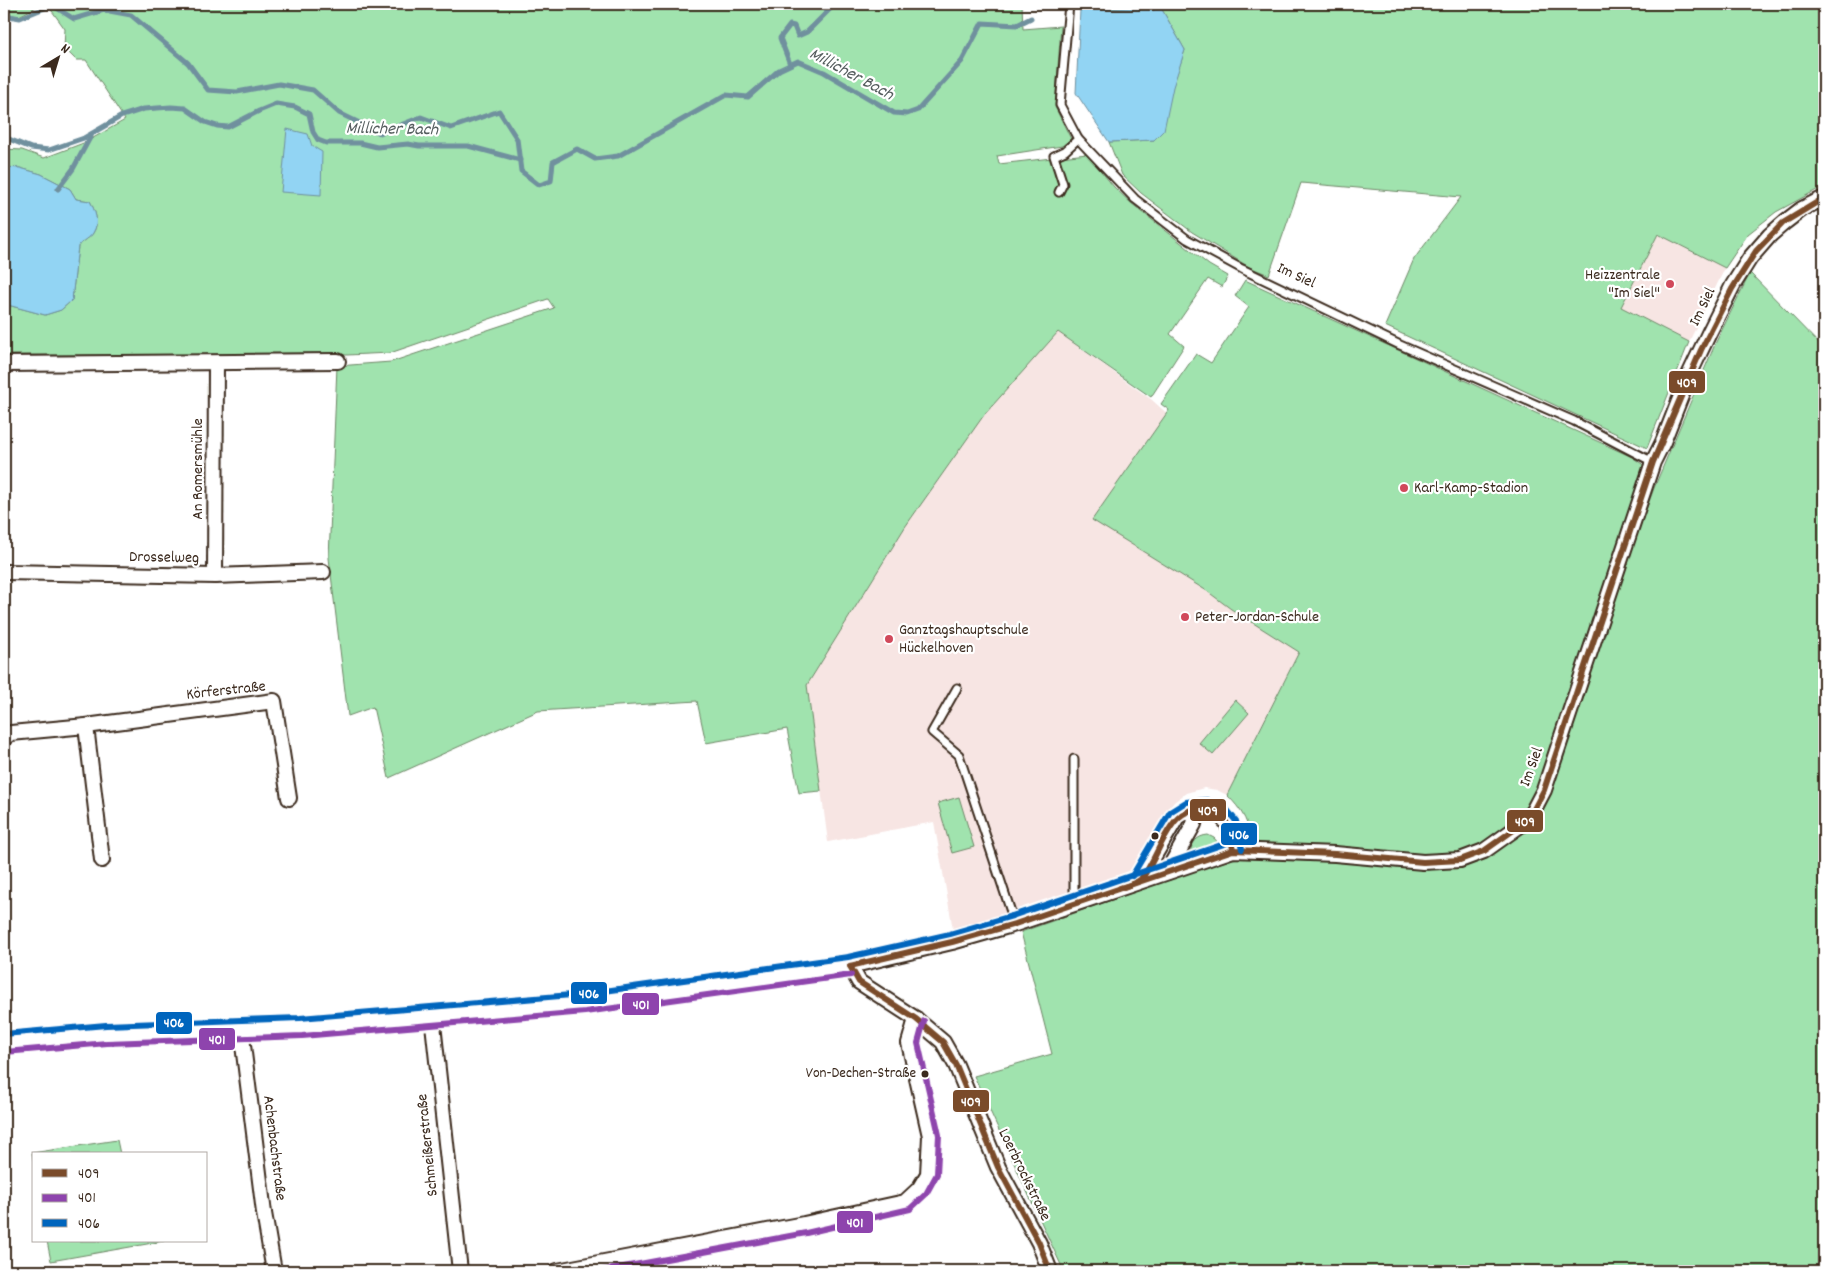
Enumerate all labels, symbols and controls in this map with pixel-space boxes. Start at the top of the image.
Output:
north arrow [32,32,82,82]
text: N [56,39,74,59]
water label: Millicher Bach [804,42,898,108]
water label: Millicher Bach [346,117,439,143]
street label: Im Siel [1273,257,1319,295]
place label: Heizzentrale "Im Siel" [1585,264,1660,305]
marker: Heizzentrale "Im Siel" [1664,278,1676,290]
street label: Im Siel [1684,284,1722,330]
line badge: 409 [1668,370,1706,394]
text: 409 [1677,374,1697,394]
street label: An Romersmühle [187,418,210,520]
place label: Karl-Kamp-Stadion [1414,477,1528,500]
marker: Karl-Kamp-Stadion [1398,482,1410,494]
street label: Drosselweg [129,546,199,570]
place label: Peter-Jordan-Schule [1195,606,1319,629]
marker: Peter-Jordan-Schule [1179,611,1191,623]
place label: Ganztagshauptschule Hückelhoven [899,619,1028,660]
marker: Ganztagshauptschule Hückelhoven [883,633,895,645]
street label: Körferstraße [185,675,267,707]
street label: Im Siel [1514,744,1550,790]
line badge: 409 [1189,798,1227,822]
text: 409 [1198,802,1218,822]
line badge: 409 [1506,809,1544,833]
text: 409 [1515,813,1535,833]
line badge: 406 [1220,822,1258,846]
text: 406 [1229,826,1249,846]
unlabelled marker [1150,831,1160,841]
line badge: 406 [570,981,608,1005]
text: 406 [579,985,599,1005]
line badge: 401 [621,992,660,1016]
text: 401 [633,996,649,1016]
line badge: 406 [155,1011,193,1035]
text: 406 [164,1014,184,1034]
line badge: 401 [198,1027,236,1051]
text: 401 [209,1031,225,1051]
place label: Von-Dechen-Straße [806,1063,916,1085]
marker: Von-Dechen-Straße [920,1069,930,1079]
line badge: 409 [952,1089,990,1113]
street label: Schmeißerstraße [411,1093,445,1197]
text: 409 [961,1093,981,1113]
street label: Achenbachstraße [256,1094,292,1202]
street label: Loerbrockstraße [992,1125,1056,1225]
legend [32,1152,208,1242]
text: 409 [78,1164,99,1186]
text: 401 [78,1188,96,1210]
line badge: 401 [836,1210,874,1234]
text: 406 [78,1214,100,1236]
text: 401 [847,1214,863,1234]

